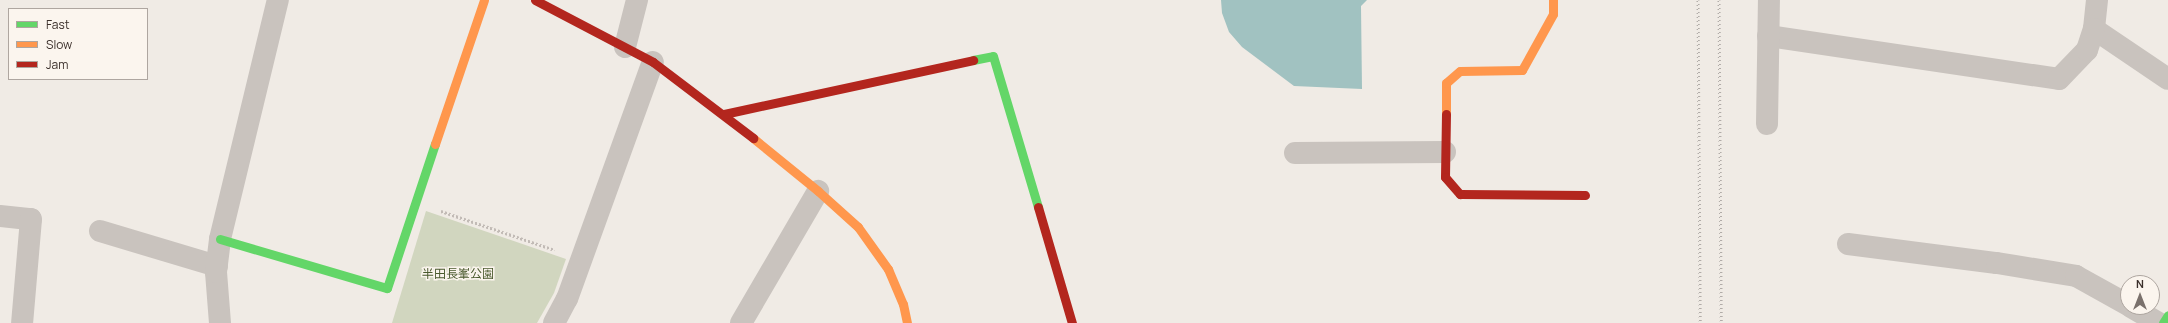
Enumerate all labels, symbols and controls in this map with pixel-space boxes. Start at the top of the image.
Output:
legend [8,8,148,80]
text: Fast [46,16,70,33]
text: Slow [46,36,72,53]
text: Jam [46,56,68,73]
park label: 半田長峯公園 [422,267,494,281]
north arrow [2120,275,2160,315]
text: N [2136,276,2144,291]

